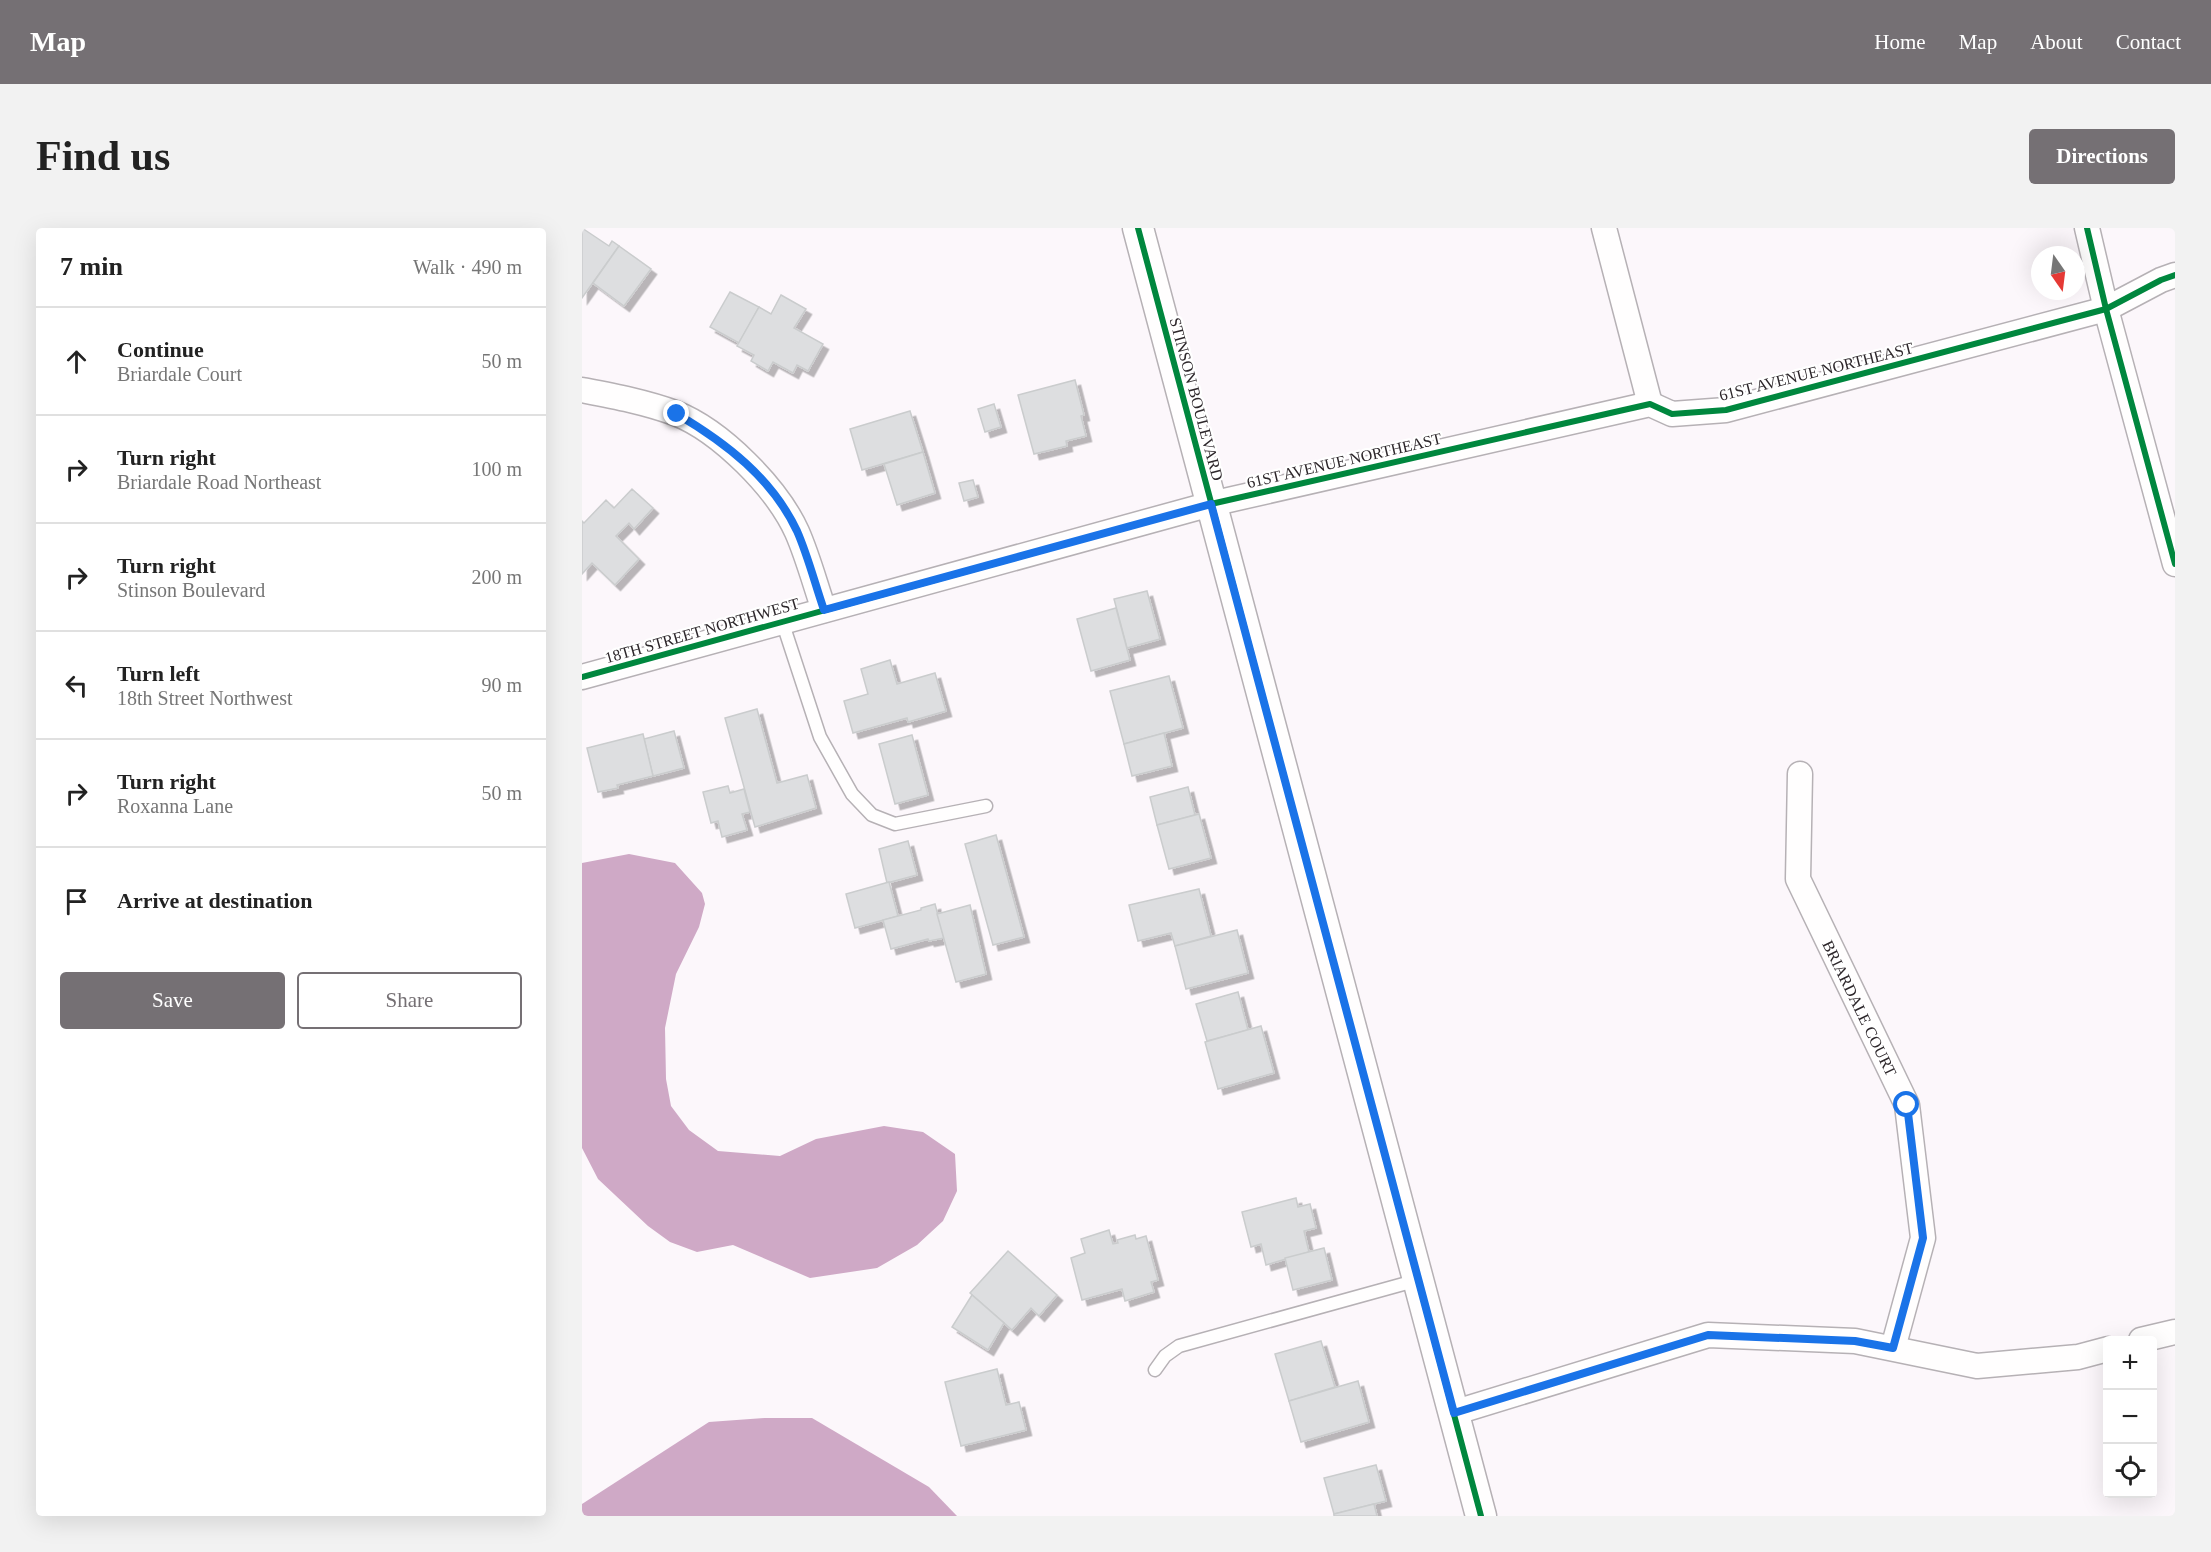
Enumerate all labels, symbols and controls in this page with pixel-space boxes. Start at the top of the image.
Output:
text: Map [30,26,86,57]
text: Home [1874,30,1926,54]
text: Map [1959,30,1997,54]
text: About [2030,30,2083,54]
text: Contact [2116,30,2181,54]
button: Directions [2029,129,2175,184]
text: Find us [36,133,170,179]
north arrow [2031,246,2085,300]
text: 7 min [60,252,123,281]
text: Walk · 490 m [413,256,522,278]
street label: STINSON BOULEVARD [1167,316,1226,483]
text: Continue [117,337,204,362]
street label: 61ST AVENUE NORTHEAST [1717,339,1915,404]
icon: ahead [60,345,93,378]
text: 50 m [481,350,522,372]
text: Briardale Court [117,363,242,385]
route end [663,400,689,426]
street label: 61ST AVENUE NORTHEAST [1245,430,1443,491]
text: Turn right [117,445,216,470]
icon: right [60,453,93,486]
text: 100 m [471,458,522,480]
text: Briardale Road Northeast [117,471,321,493]
text: Turn right [117,553,216,578]
icon: right [60,561,93,594]
text: 200 m [471,566,522,588]
text: Stinson Boulevard [117,579,265,601]
street label: 18TH STREET NORTHWEST [603,594,801,666]
text: Turn left [117,661,200,686]
icon: left [60,669,93,702]
text: 90 m [481,674,522,696]
text: 18th Street Northwest [117,687,293,709]
text: Turn right [117,769,216,794]
icon: right [60,777,93,810]
text: 50 m [481,782,522,804]
text: Roxanna Lane [117,795,233,817]
icon: arrive [60,885,93,918]
text: Arrive at destination [117,888,313,913]
street label: BRIARDALE COURT [1819,938,1900,1079]
button: Save [60,972,285,1029]
button: Share [297,972,522,1029]
route start [1893,1091,1919,1117]
map controls [2103,1336,2157,1498]
button: + [2103,1336,2157,1390]
button: − [2103,1390,2157,1444]
button: locate [2103,1444,2157,1498]

